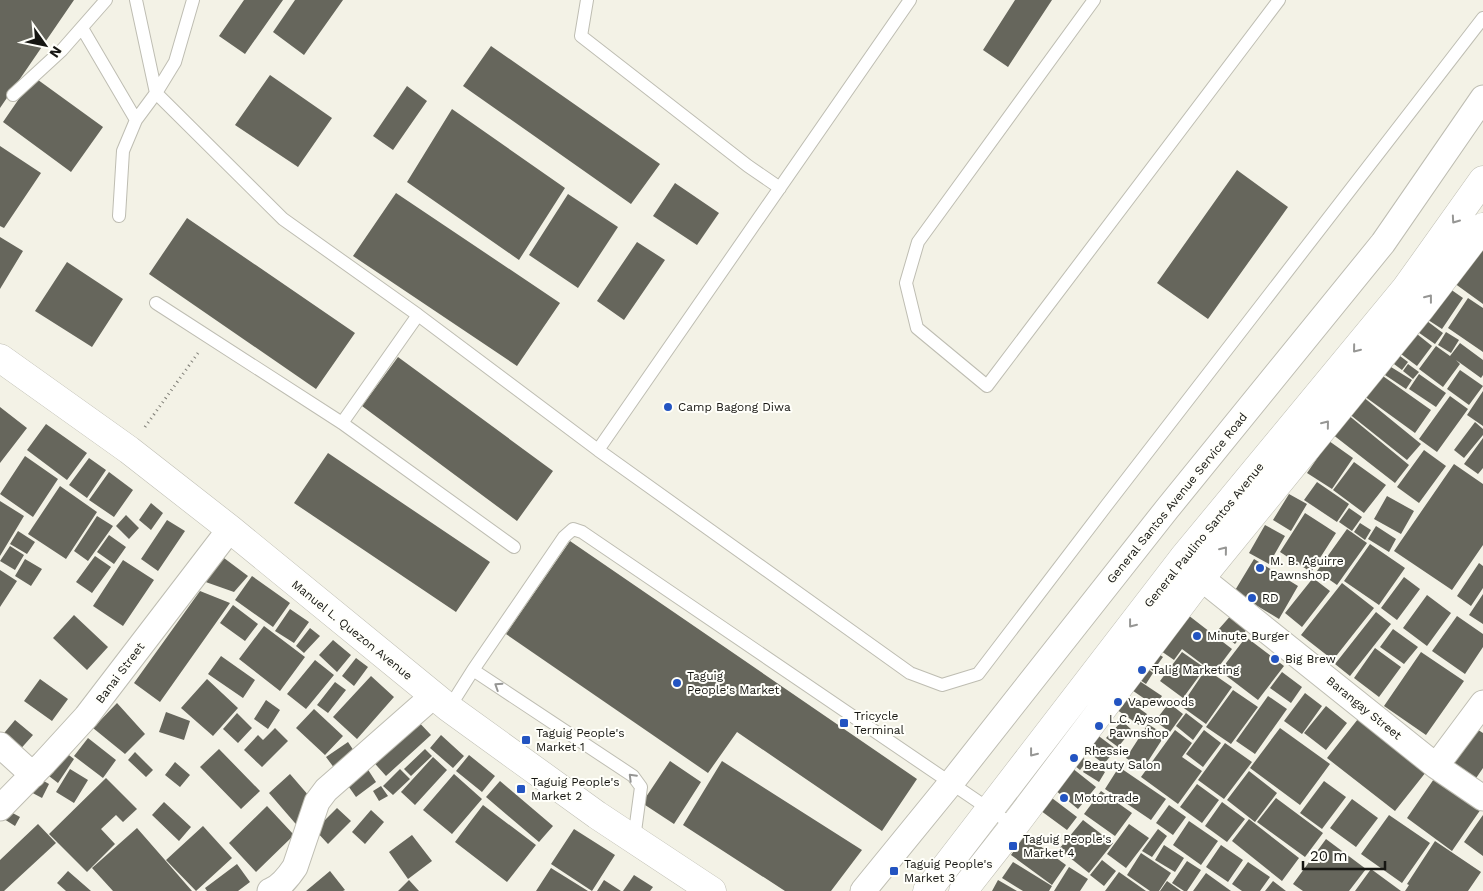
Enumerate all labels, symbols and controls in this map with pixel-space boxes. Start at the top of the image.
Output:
north arrow [20,20,70,70]
text: N [46,43,65,61]
one-way arrow [1452,214,1461,224]
one-way arrow [1423,295,1431,304]
one-way arrow [1353,343,1362,352]
place label: Camp Bagong Diwa [678,400,791,414]
marker: Camp Bagong Diwa [662,401,674,413]
street label: General Santos Avenue Service Road [1104,410,1250,586]
one-way arrow [1321,421,1330,430]
street label: General Paulino Santos Avenue [1141,460,1267,610]
one-way arrow [1218,547,1227,556]
place label: M. B. Aguirre Pawnshop [1270,554,1344,582]
marker: M. B. Aguirre Pawnshop [1254,562,1266,574]
street label: Manuel L. Quezon Avenue [289,577,415,683]
place label: RD [1262,591,1279,605]
marker: RD [1246,592,1258,604]
one-way arrow [1130,618,1138,627]
place label: Minute Burger [1207,629,1289,643]
marker: Minute Burger [1191,630,1203,642]
street label: Banai Street [93,640,147,706]
place label: Big Brew [1285,652,1336,666]
marker: Big Brew [1269,653,1281,665]
place label: Talig Marketing [1152,663,1240,677]
marker: Talig Marketing [1136,664,1148,676]
place label: Taguig People's Market [687,669,780,697]
street label: Barangay Street [1324,673,1404,743]
marker: Taguig People's Market [671,677,683,689]
one-way arrow [494,683,503,693]
place label: Vapewoods [1128,695,1194,709]
marker: Vapewoods [1112,696,1124,708]
place label: Tricycle Terminal [854,709,905,737]
place label: L.C. Ayson Pawnshop [1109,712,1169,740]
marker: Tricycle Terminal [838,717,850,729]
marker: L.C. Ayson Pawnshop [1093,720,1105,732]
place label: Taguig People's Market 1 [536,726,625,754]
marker: Taguig People's Market 1 [520,734,532,746]
place label: Rhessie Beauty Salon [1084,744,1161,772]
one-way arrow [1031,747,1039,756]
marker: Rhessie Beauty Salon [1068,752,1080,764]
one-way arrow [629,774,638,783]
place label: Taguig People's Market 2 [531,775,620,803]
marker: Taguig People's Market 2 [515,783,527,795]
place label: Motortrade [1074,791,1139,805]
marker: Motortrade [1058,792,1070,804]
place label: Taguig People's Market 4 [1023,832,1112,860]
scale bar [1303,838,1386,870]
marker: Taguig People's Market 4 [1007,840,1019,852]
text: 20 m [1310,847,1348,865]
place label: Taguig People's Market 3 [904,857,993,885]
marker: Taguig People's Market 3 [888,865,900,877]

